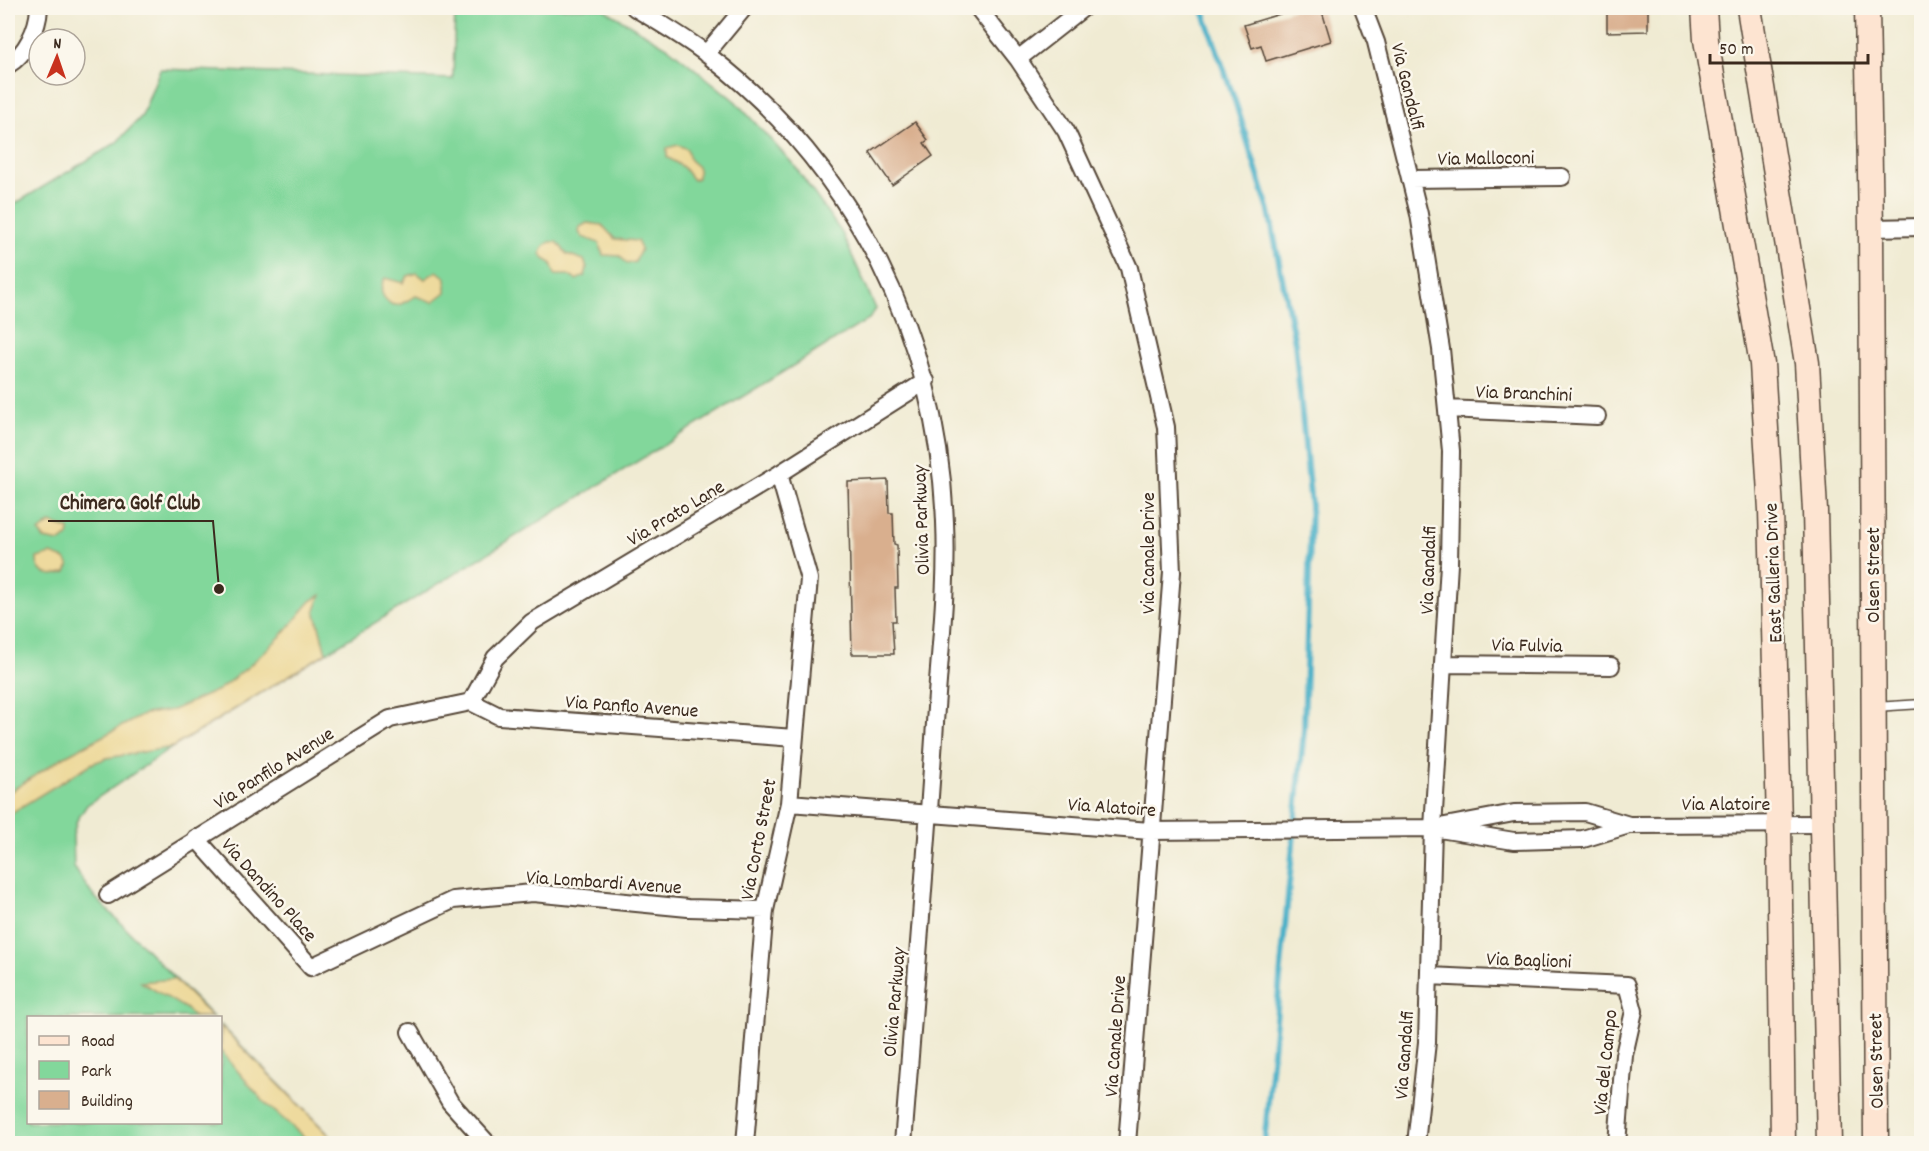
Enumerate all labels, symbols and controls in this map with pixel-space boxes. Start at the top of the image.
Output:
north arrow [27,27,87,87]
scale bar [1710,27,1868,65]
text: N [53,33,62,56]
text: 50 m [1719,38,1754,63]
street label: Via Gandalfi [1382,40,1430,133]
street label: Via Malloconi [1438,145,1535,175]
street label: Via Branchini [1475,379,1573,411]
street label: Olivia Parkway [907,463,939,576]
street label: Via Prato Lane [622,474,731,555]
callout: Chimera Golf Club [48,482,213,521]
text: Chimera Golf Club [60,490,200,520]
street label: Via Canale Drive [1136,492,1164,614]
street label: East Galleria Drive [1759,502,1791,643]
street label: Via Gandalfi [1414,525,1446,615]
street label: Olsen Street [1861,527,1889,623]
street label: Via Fulvia [1491,632,1563,662]
street label: Via Panflo Avenue [564,689,699,727]
street label: Via Panfilo Avenue [209,721,340,818]
street label: Via Corto Street [734,777,785,903]
street label: Via Alatoire [1067,792,1157,826]
street label: Via Alatoire [1682,792,1770,820]
street label: Via Dandino Place [213,833,322,950]
street label: Via Lombardi Avenue [525,865,683,903]
street label: Olivia Parkway [877,945,915,1058]
street label: Via Baglioni [1486,947,1572,977]
street label: Via Canale Drive [1099,974,1135,1098]
street label: Via del Campo [1588,1008,1626,1116]
street label: Via Gandalfi [1389,1010,1423,1100]
street label: Olsen Street [1863,1013,1893,1109]
legend [27,1016,222,1124]
text: Road [81,1030,115,1055]
text: Park [81,1060,112,1085]
text: Building [81,1090,133,1115]

